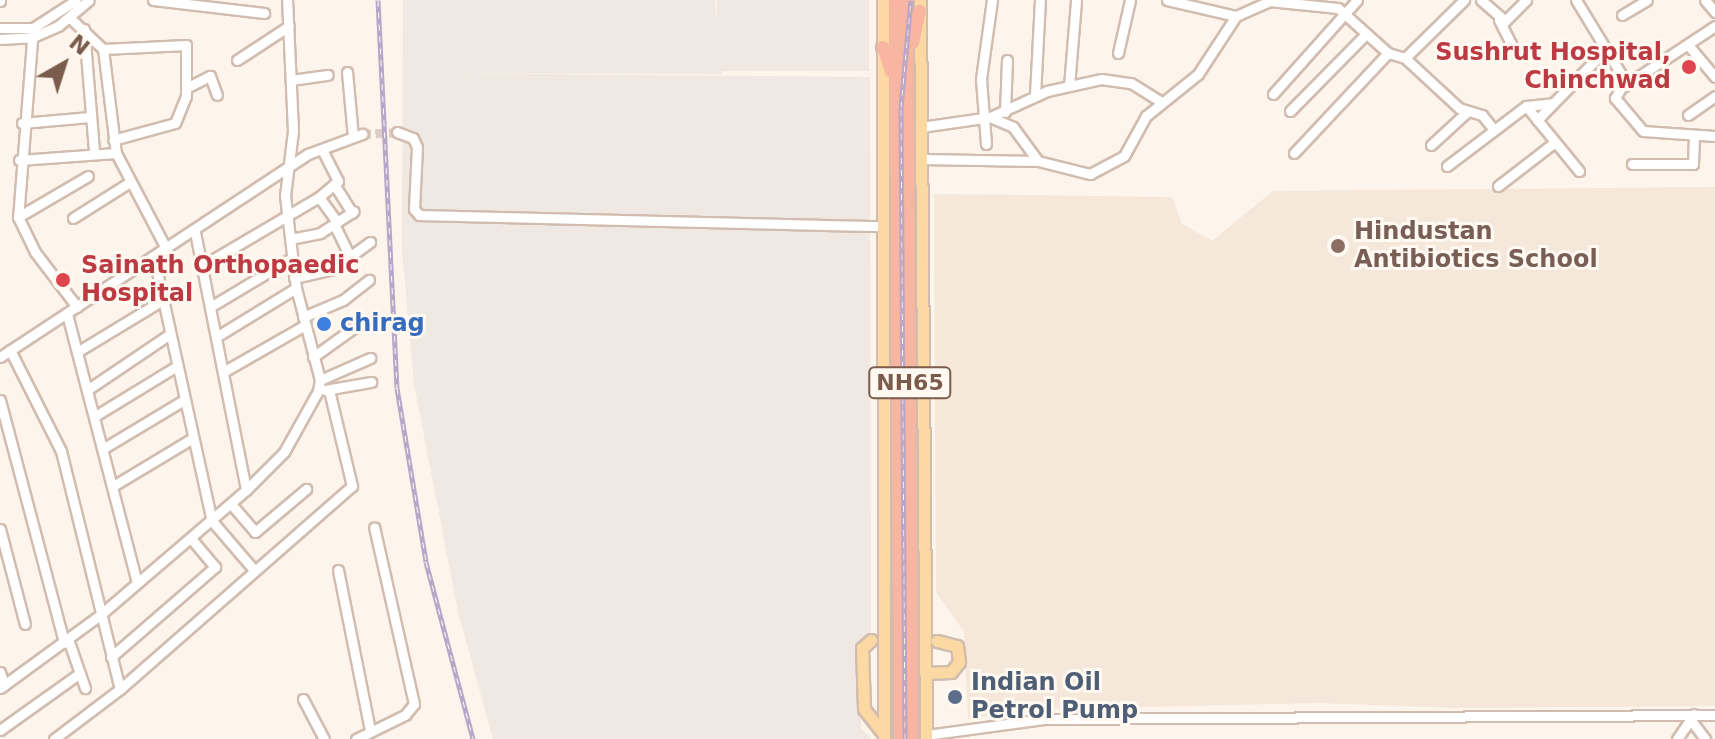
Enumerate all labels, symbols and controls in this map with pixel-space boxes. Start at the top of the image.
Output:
north arrow [24,24,104,104]
text: N [64,29,94,60]
place label: Sushrut Hospital, Chinchwad [1435,39,1671,95]
marker: Sushrut Hospital, Chinchwad [1678,56,1700,78]
place label: Hindustan Antibiotics School [1354,218,1598,274]
marker: Hindustan Antibiotics School [1329,237,1347,255]
place label: Sainath Orthopaedic Hospital [81,252,359,308]
marker: Sainath Orthopaedic Hospital [52,269,74,291]
place label: chirag [340,310,425,338]
marker: chirag [315,315,333,333]
road number: NH65 [868,365,952,401]
place label: Indian Oil Petrol Pump [971,669,1138,725]
marker: Indian Oil Petrol Pump [946,688,964,706]

